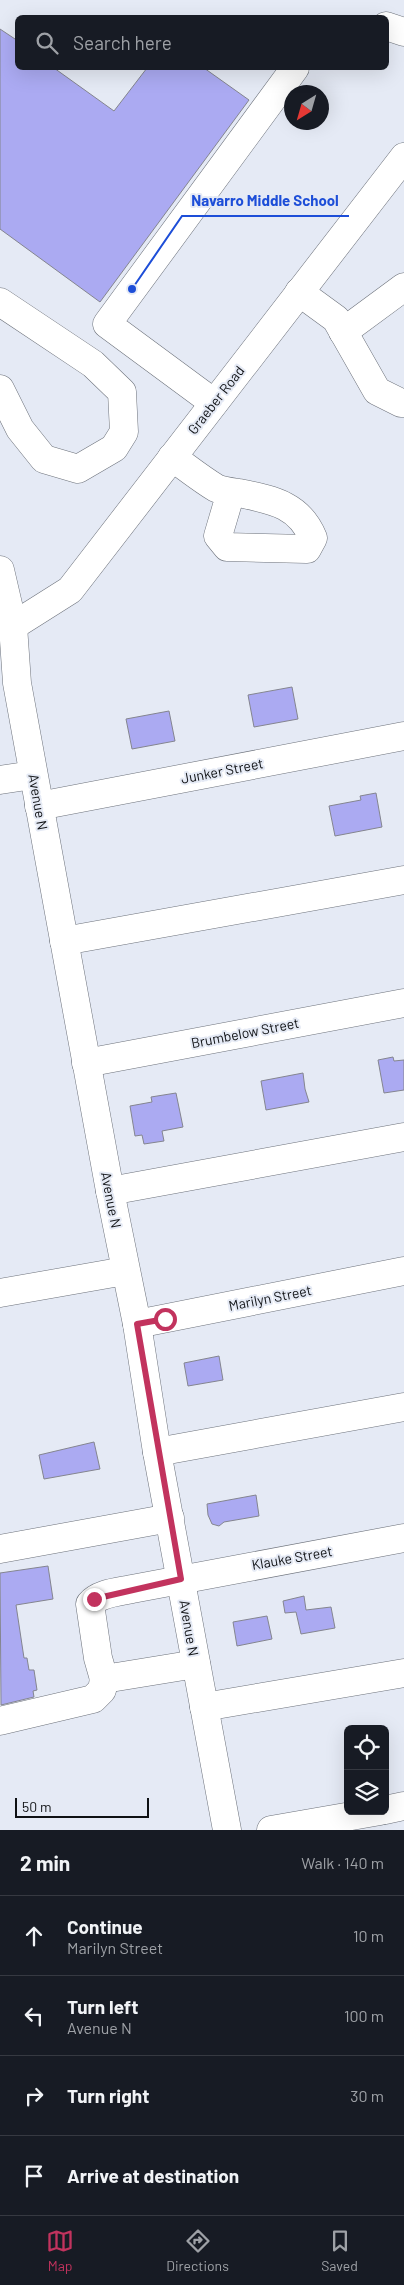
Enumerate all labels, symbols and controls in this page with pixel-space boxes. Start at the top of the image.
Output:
search box [15,15,389,70]
icon: search [33,29,61,57]
text: Search here [73,31,172,54]
north arrow [284,85,329,130]
callout: Navarro Middle School [182,186,349,216]
text: Navarro Middle School [191,191,339,209]
street label: Graeber Road [184,362,248,437]
street label: Junker Street [179,754,264,787]
street label: Avenue N [25,772,52,831]
street label: Brumbelow Street [189,1014,300,1051]
street label: Avenue N [98,1170,125,1229]
street label: Marilyn Street [227,1281,313,1314]
route start [154,1308,177,1331]
street label: Klauke Street [250,1542,334,1573]
route end [83,1588,106,1611]
street label: Avenue N [176,1598,203,1657]
map controls [344,1725,389,1815]
button: locate [344,1725,389,1770]
button: layers [344,1770,389,1815]
scale bar [15,1795,149,1818]
text: 50 m [22,1798,51,1815]
text: 2 min [20,1850,70,1875]
text: Walk · 140 m [301,1853,384,1872]
text: Continue [67,1915,143,1938]
icon: ahead [20,1922,48,1950]
text: 10 m [353,1926,384,1945]
text: Marilyn Street [67,1938,163,1957]
text: Turn left [67,1995,138,2018]
icon: left [20,2002,48,2030]
text: 100 m [344,2006,384,2025]
text: Avenue N [67,2018,132,2037]
icon: right [20,2082,48,2110]
text: Turn right [67,2084,149,2107]
text: 30 m [350,2086,384,2105]
icon: arrive [20,2162,48,2190]
text: Arrive at destination [67,2164,239,2187]
tab: Map [46,2227,74,2274]
tab: Directions [166,2227,229,2274]
tab: Saved [321,2227,358,2274]

